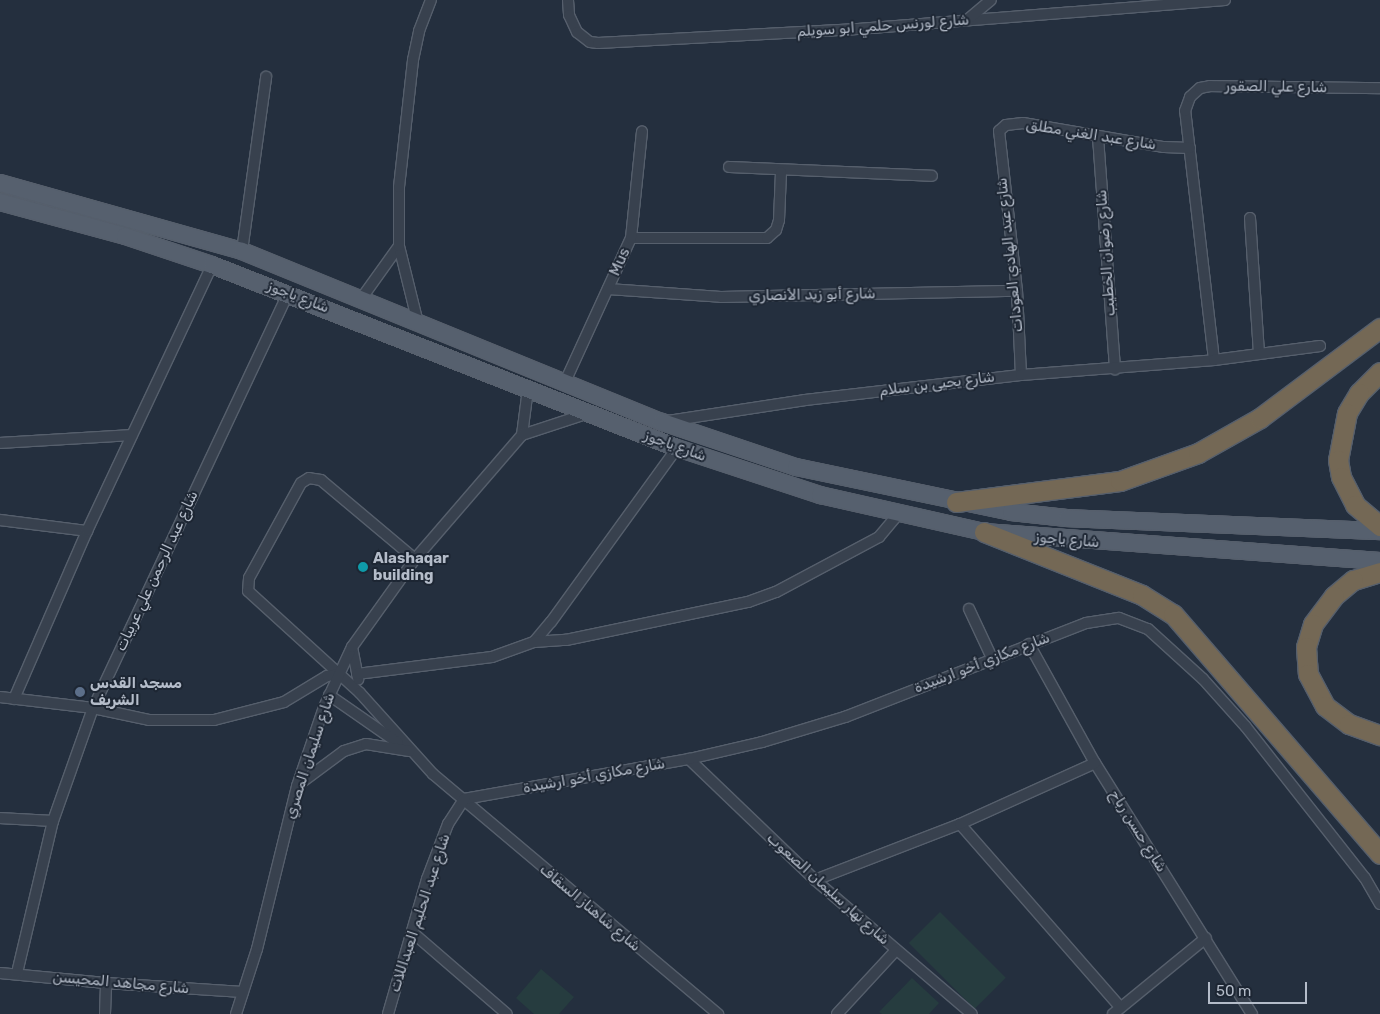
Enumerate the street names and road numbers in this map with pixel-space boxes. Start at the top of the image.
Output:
street label: شارع لورنس حلمي ابو سويلم [796,11,970,41]
street label: شارع علي الصقور [1225,77,1327,97]
street label: شارع عبد الغني مطلق [1025,116,1157,154]
street label: شارع عبد الهادي العودات [993,177,1027,333]
street label: شارع رضوان الخطيب [1093,189,1119,317]
street label: Mus [606,245,634,279]
street label: شارع ياجوز [264,277,332,317]
street label: شارع أبو زيد الأنصاري [748,285,876,305]
street label: شارع يحيى بن سلام [878,368,996,400]
street label: شارع ياجوز [641,426,709,466]
street label: شارع عبد الرحمن علي عربيات [112,488,202,654]
street label: شارع ياجوز [1034,528,1100,552]
street label: شارع مكازي أخو ارشيدة [912,629,1052,697]
street label: شارع سليمان المصري [281,691,339,821]
street label: شارع مكازي أخو ارشيدة [522,755,666,797]
street label: شارع حسن رباح [1105,786,1171,876]
street label: شارع نهار سليمان الصعوب [763,829,893,949]
street label: شارع عبد الحليم العبداللات [386,831,454,995]
street label: شارع شاهناز السقاف [536,861,644,955]
street label: شارع مجاهد المحيسن [52,968,190,998]

